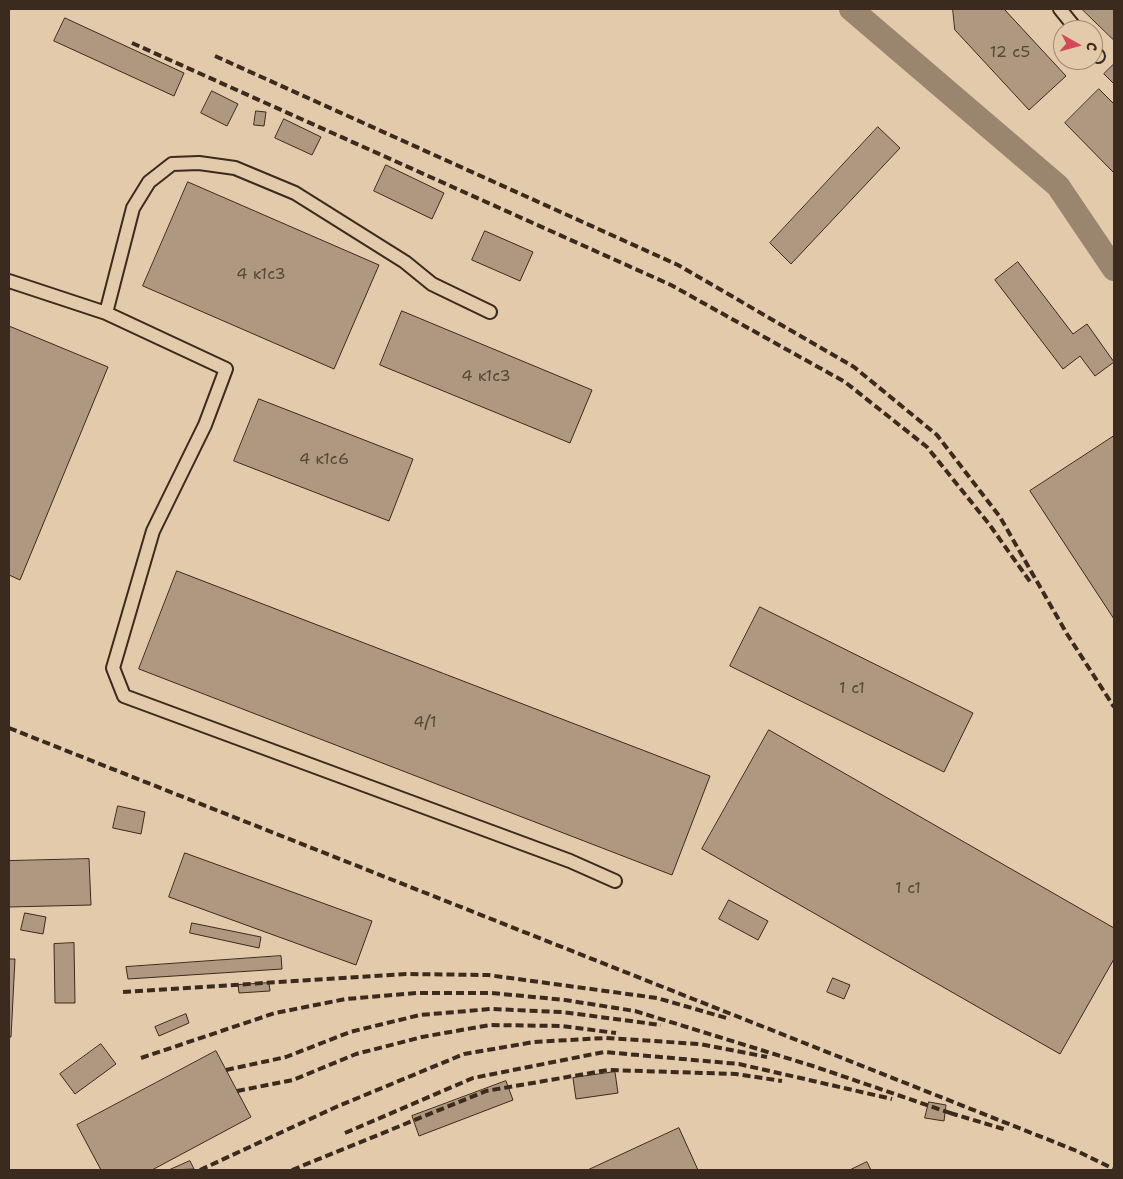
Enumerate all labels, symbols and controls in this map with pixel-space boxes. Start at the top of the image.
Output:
north arrow [1053,20,1103,70]
text: С [1082,41,1101,52]
house number: 12 с5 [990,43,1030,63]
house number: 4 к1с3 [236,265,286,285]
house number: 4 к1с3 [461,367,511,387]
house number: 4 к1с6 [299,450,349,470]
house number: 1 с1 [839,679,865,699]
house number: 4/1 [413,713,437,733]
house number: 1 с1 [895,879,921,899]

